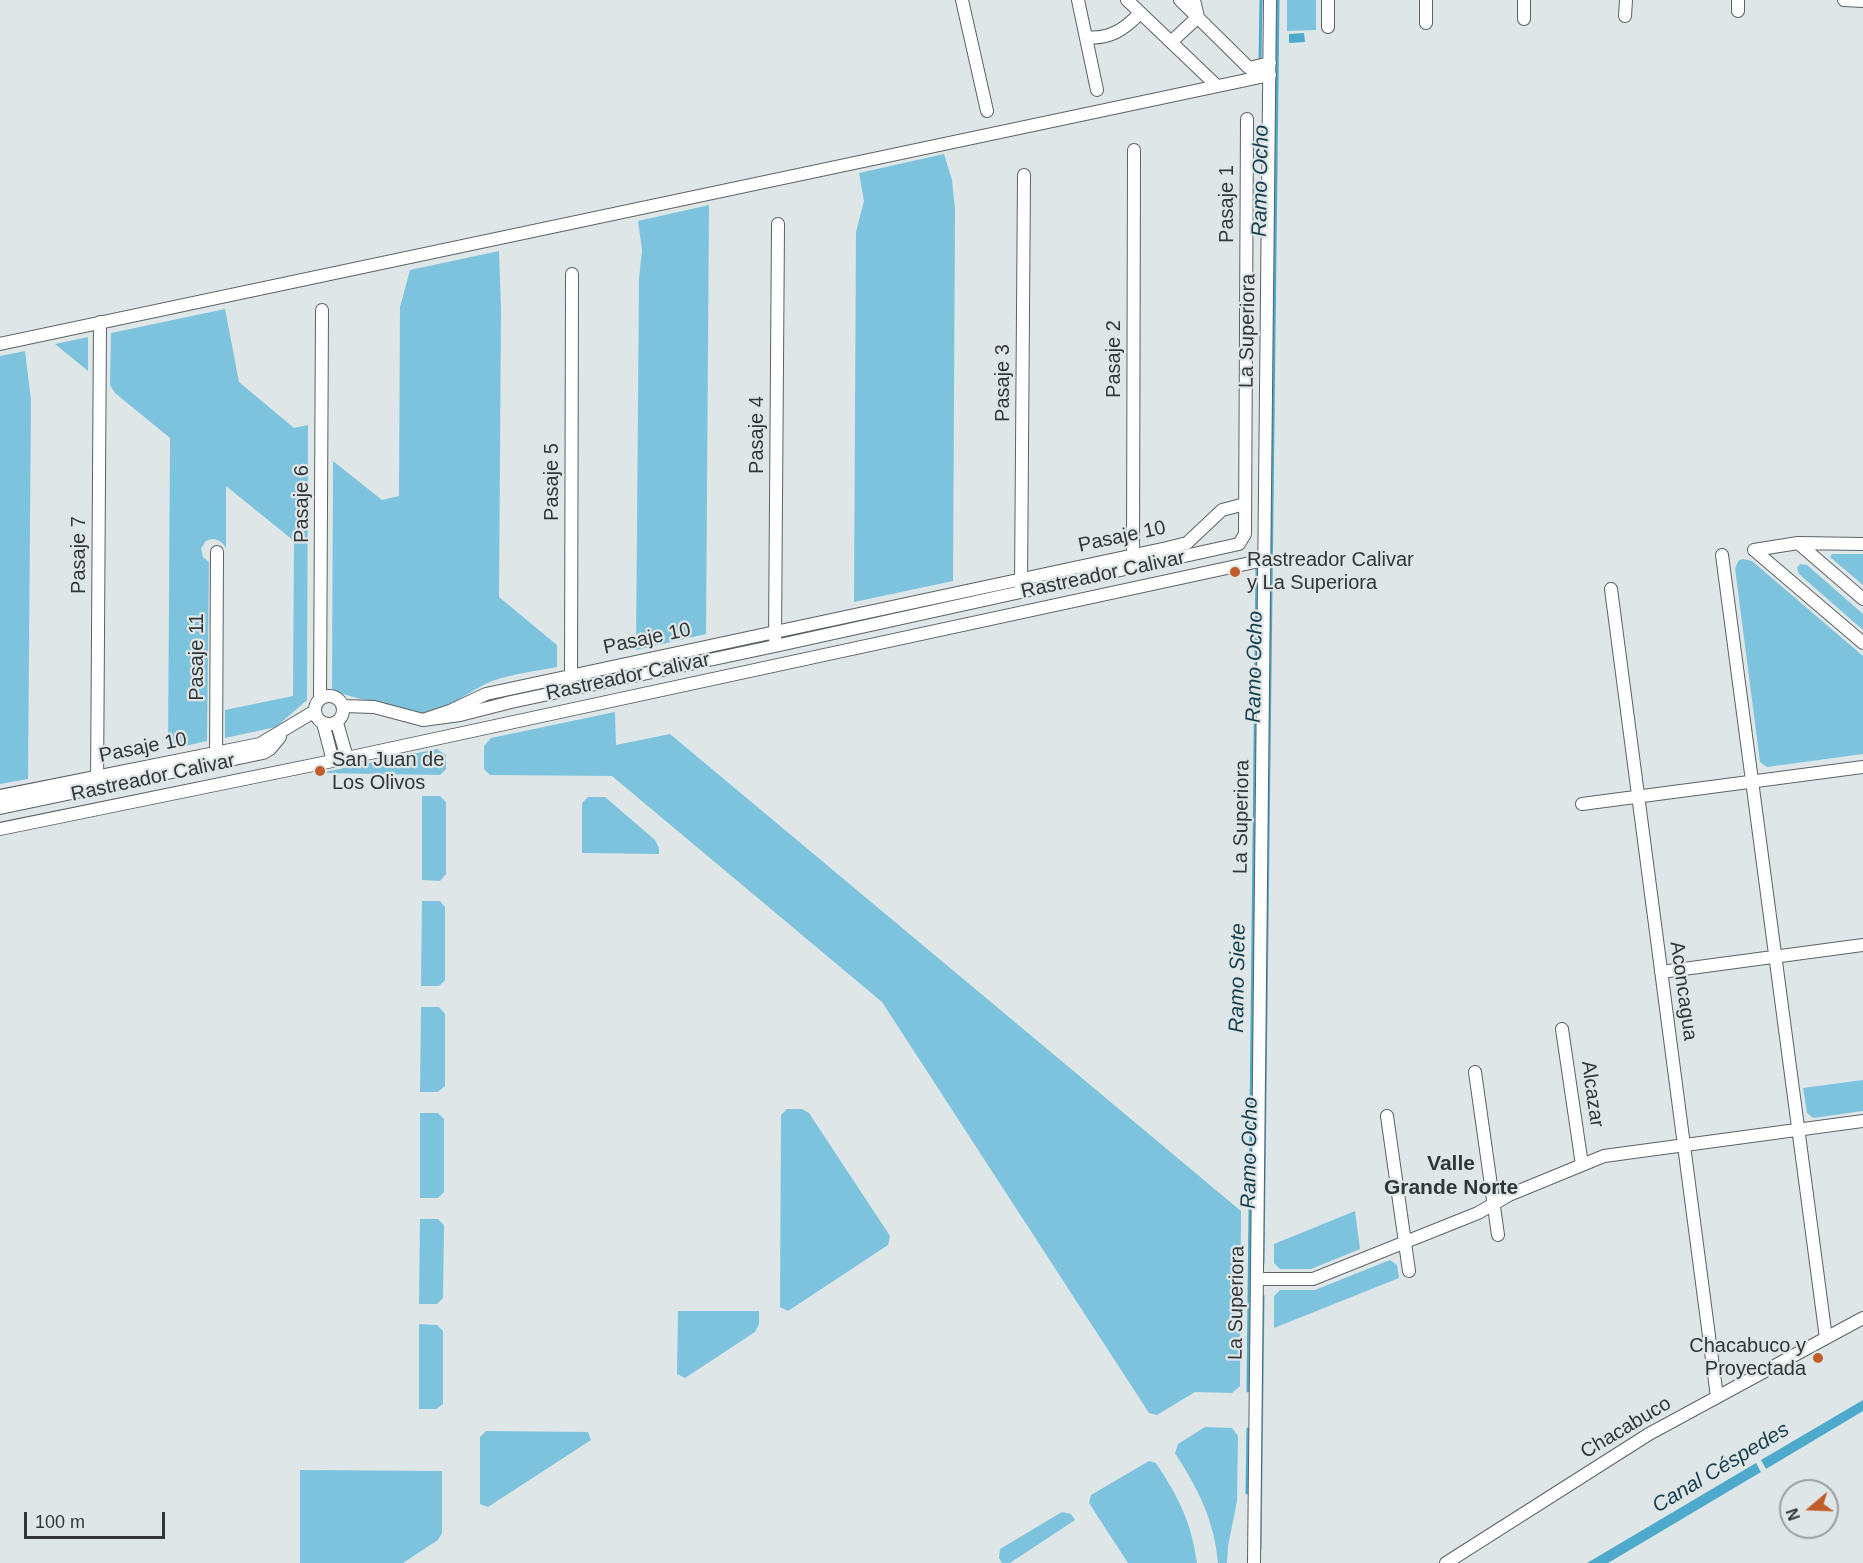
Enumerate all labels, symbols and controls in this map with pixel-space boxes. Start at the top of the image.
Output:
water label: Ramo Ocho [1247,125,1275,237]
street label: Pasaje 1 [1215,165,1239,243]
street label: La Superiora [1235,274,1261,388]
street label: Pasaje 2 [1102,320,1126,398]
street label: Pasaje 3 [991,344,1015,422]
street label: Pasaje 4 [745,396,769,474]
street label: Pasaje 5 [540,443,564,521]
street label: Pasaje 6 [290,465,314,543]
street label: Pasaje 7 [67,516,91,594]
street label: Pasaje 10 [1076,516,1168,558]
street label: Rastreador Calivar [1019,546,1187,604]
place label: Rastreador Calivar y La Superiora [1247,548,1414,595]
marker: Rastreador Calivar y La Superiora [1228,565,1242,579]
water label: Ramo Ocho [1241,611,1269,723]
street label: Pasaje 11 [185,613,209,701]
street label: Pasaje 10 [601,618,693,660]
street label: Rastreador Calivar [544,648,712,706]
street label: Pasaje 10 [97,728,189,768]
place label: San Juan de Los Olivos [332,748,444,795]
street label: Rastreador Calivar [69,749,237,807]
street label: La Superiora [1229,760,1255,874]
marker: San Juan de Los Olivos [313,764,327,778]
water label: Ramo Siete [1224,923,1252,1033]
street label: Aconcagua [1664,940,1702,1042]
street label: Alcazar [1575,1059,1609,1129]
water label: Ramo Ocho [1236,1097,1264,1209]
district label: Valle Grande Norte [1384,1151,1518,1201]
street label: La Superiora [1224,1246,1250,1360]
place label: Chacabuco y Proyectada [1689,1334,1806,1381]
marker: Chacabuco y Proyectada [1811,1351,1825,1365]
street label: Chacabuco [1576,1392,1676,1464]
water label: Canal Céspedes [1648,1417,1794,1519]
north arrow [1779,1479,1839,1539]
scale bar [27,1500,168,1538]
text: N [1783,1506,1803,1523]
text: 100 m [35,1512,85,1532]

